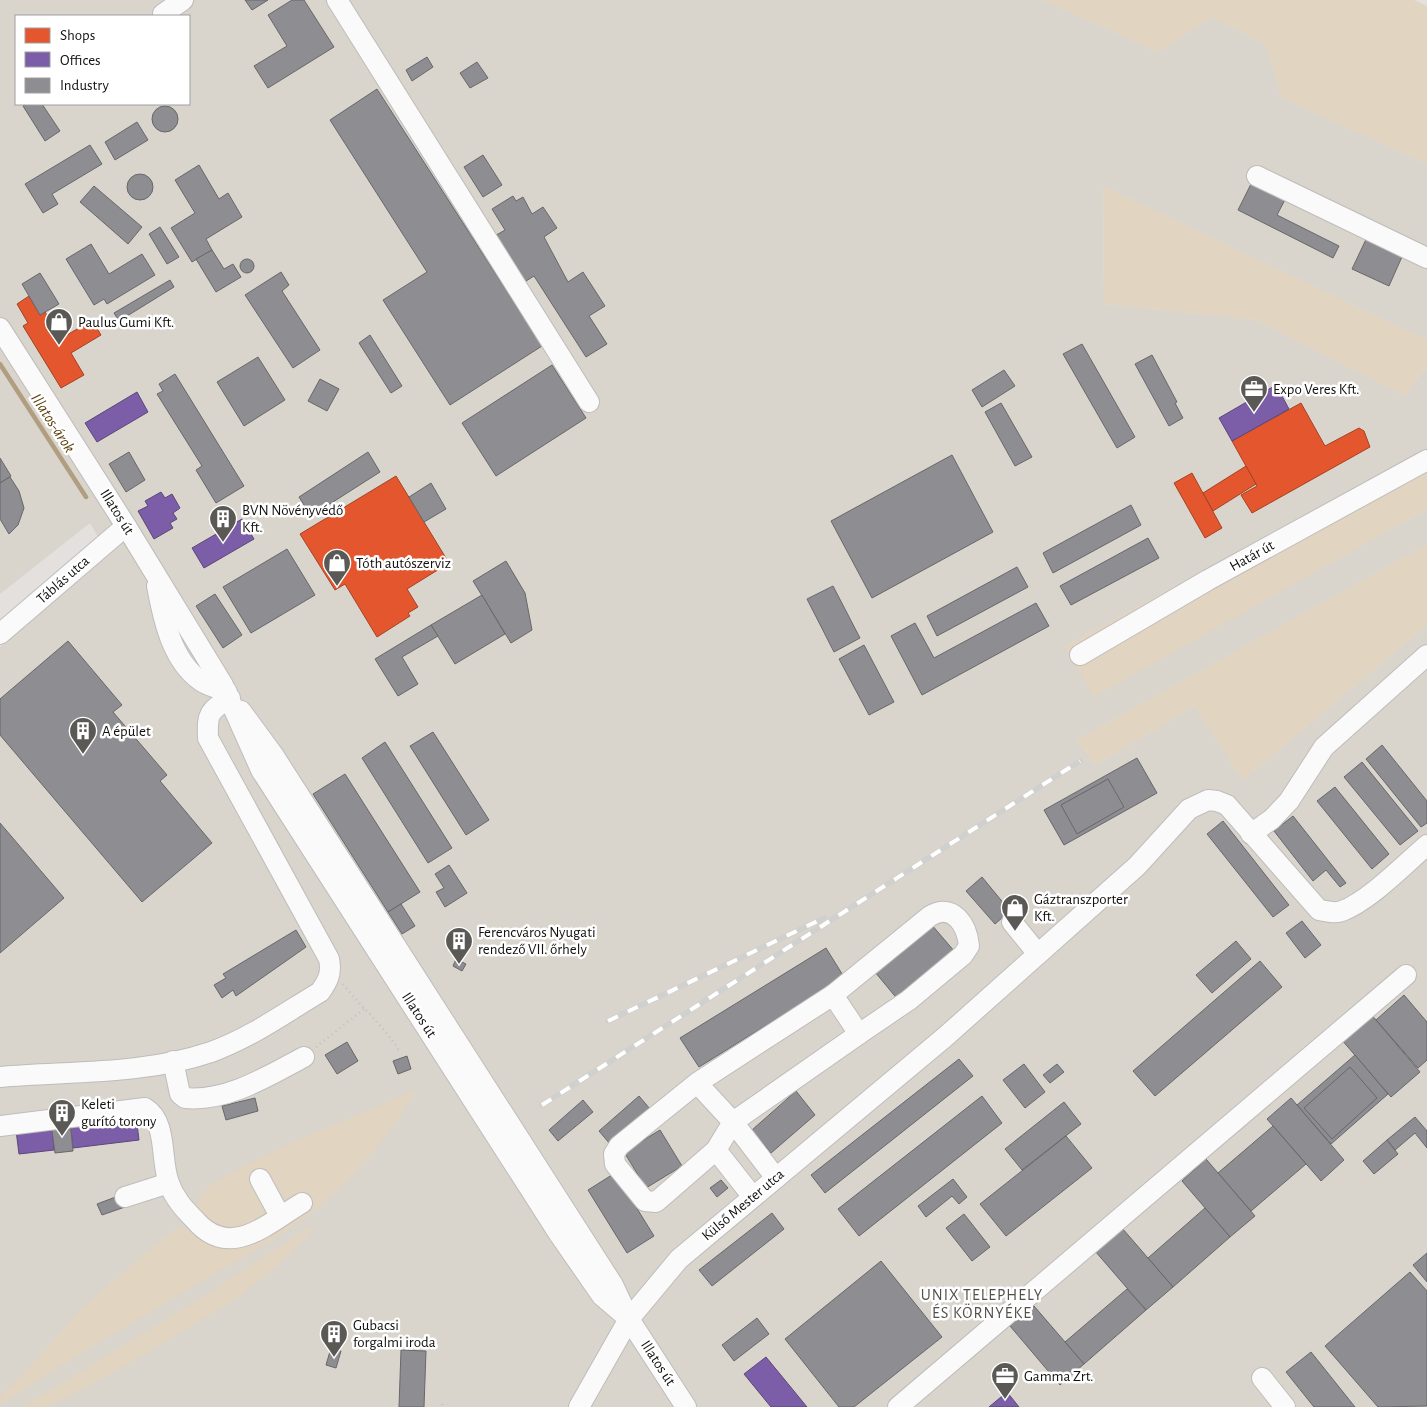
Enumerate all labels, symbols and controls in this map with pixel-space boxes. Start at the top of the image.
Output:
legend [15,15,190,105]
text: Shops [60,28,95,43]
text: Offices [60,53,101,68]
text: Industry [60,78,109,93]
shop icon: Paulus Gumi Kft. [44,307,74,346]
place label: Paulus Gumi Kft. [78,315,174,330]
office icon: Expo Veres Kft. [1239,374,1269,413]
place label: Expo Veres Kft. [1273,382,1359,397]
water label: Illatos-árok [28,391,78,455]
street label: Illatos út [97,487,137,538]
place label: BVN Növényvédő Kft. [242,503,343,535]
building icon: BVN Növényvédő Kft. [208,504,238,543]
street label: Határ út [1227,538,1277,574]
shop icon: Tóth autószerviz [322,548,352,587]
street label: Táblás utca [34,553,92,607]
place label: Tóth autószerviz [356,556,451,571]
building icon: A épület [68,716,98,755]
place label: A épület [102,724,151,739]
place label: Gáztranszporter Kft. [1034,892,1128,924]
shop icon: Gáztranszporter Kft. [1000,893,1030,932]
place label: Ferencváros Nyugati rendező VII. őrhely [478,925,596,957]
building icon: Ferencváros Nyugati rendező VII. őrhely [444,926,474,965]
street label: Illatos út [399,990,439,1041]
place label: Keleti gurító torony [81,1097,157,1129]
building icon: Keleti gurító torony [47,1098,77,1137]
street label: Külső Mester utca [699,1166,787,1244]
district label: UNIX TELEPHELY ÉS KÖRNYÉKE [921,1287,1043,1321]
place label: Gubacsi forgalmi iroda [353,1318,436,1350]
building icon: Gubacsi forgalmi iroda [319,1319,349,1358]
street label: Illatos út [638,1338,678,1389]
office icon: Gamma Zrt. [990,1361,1020,1400]
place label: Gamma Zrt. [1024,1369,1093,1384]

